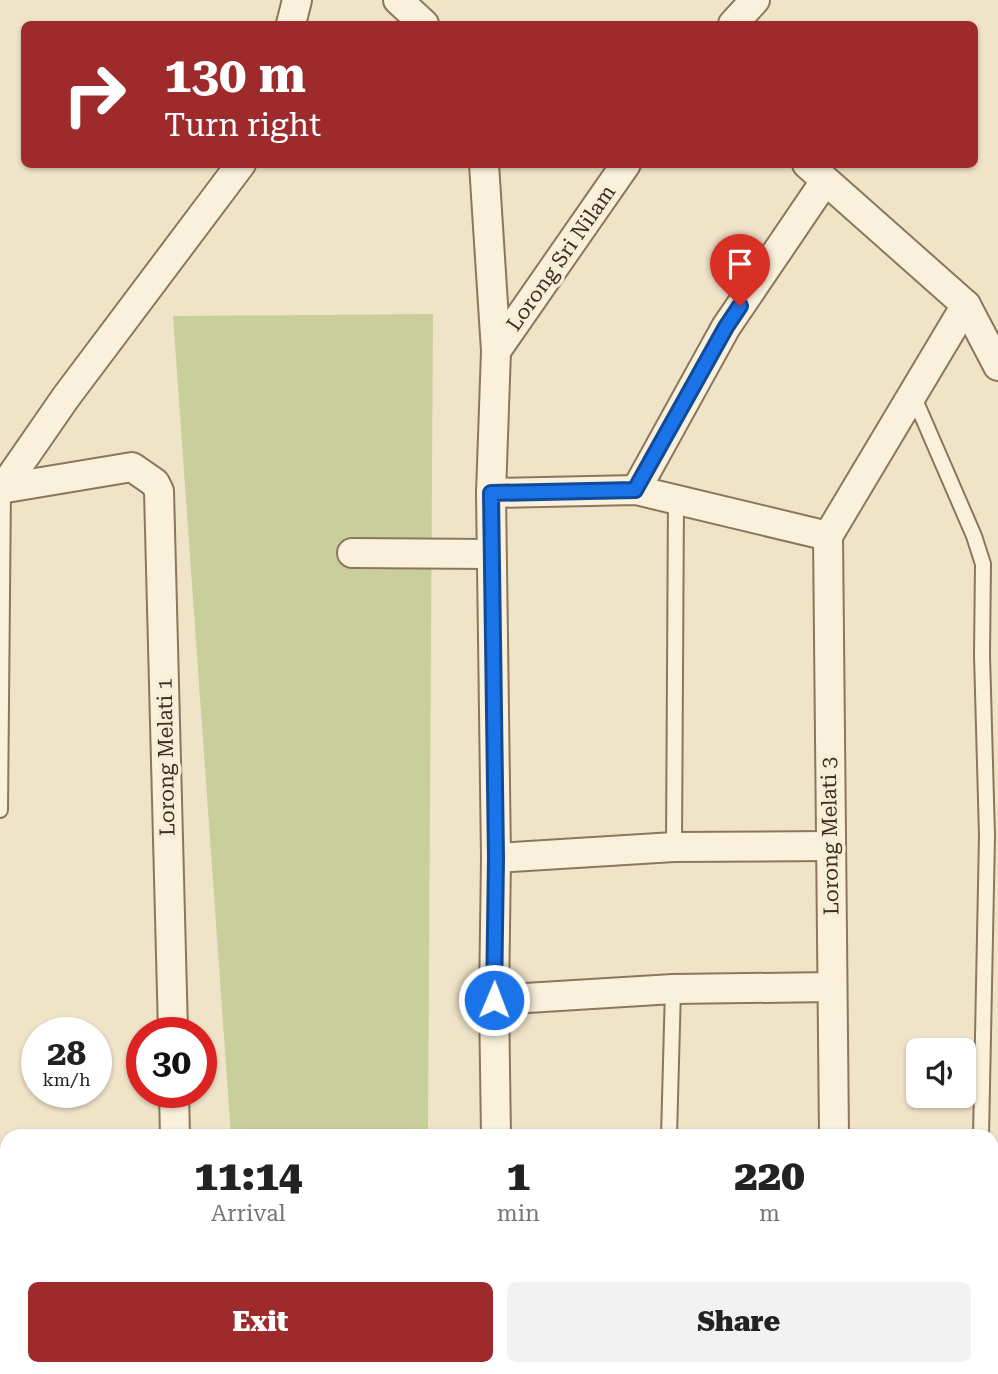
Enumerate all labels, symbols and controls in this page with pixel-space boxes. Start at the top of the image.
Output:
text: 130 m [164,47,306,104]
icon: right [49,49,140,140]
text: Turn right [164,106,321,144]
street label: Lorong Sri Nilam [502,181,620,335]
pin [710,234,770,306]
icon: arrive [721,245,759,283]
street label: Lorong Melati 1 [153,678,179,836]
street label: Lorong Melati 3 [817,757,843,915]
position arrow [457,963,531,1037]
speed limit sign: 30 [126,1017,217,1108]
text: 28 [47,1033,86,1074]
map controls [906,1038,976,1108]
button: sound [906,1038,976,1108]
text: km/h [42,1069,91,1090]
text: 11:14 [194,1151,302,1200]
text: 1 [506,1151,530,1200]
text: 220 [734,1151,805,1200]
text: Arrival [211,1200,286,1227]
text: min [497,1200,540,1227]
text: m [759,1200,780,1227]
button: Exit [28,1282,493,1362]
button: Share [507,1282,971,1362]

